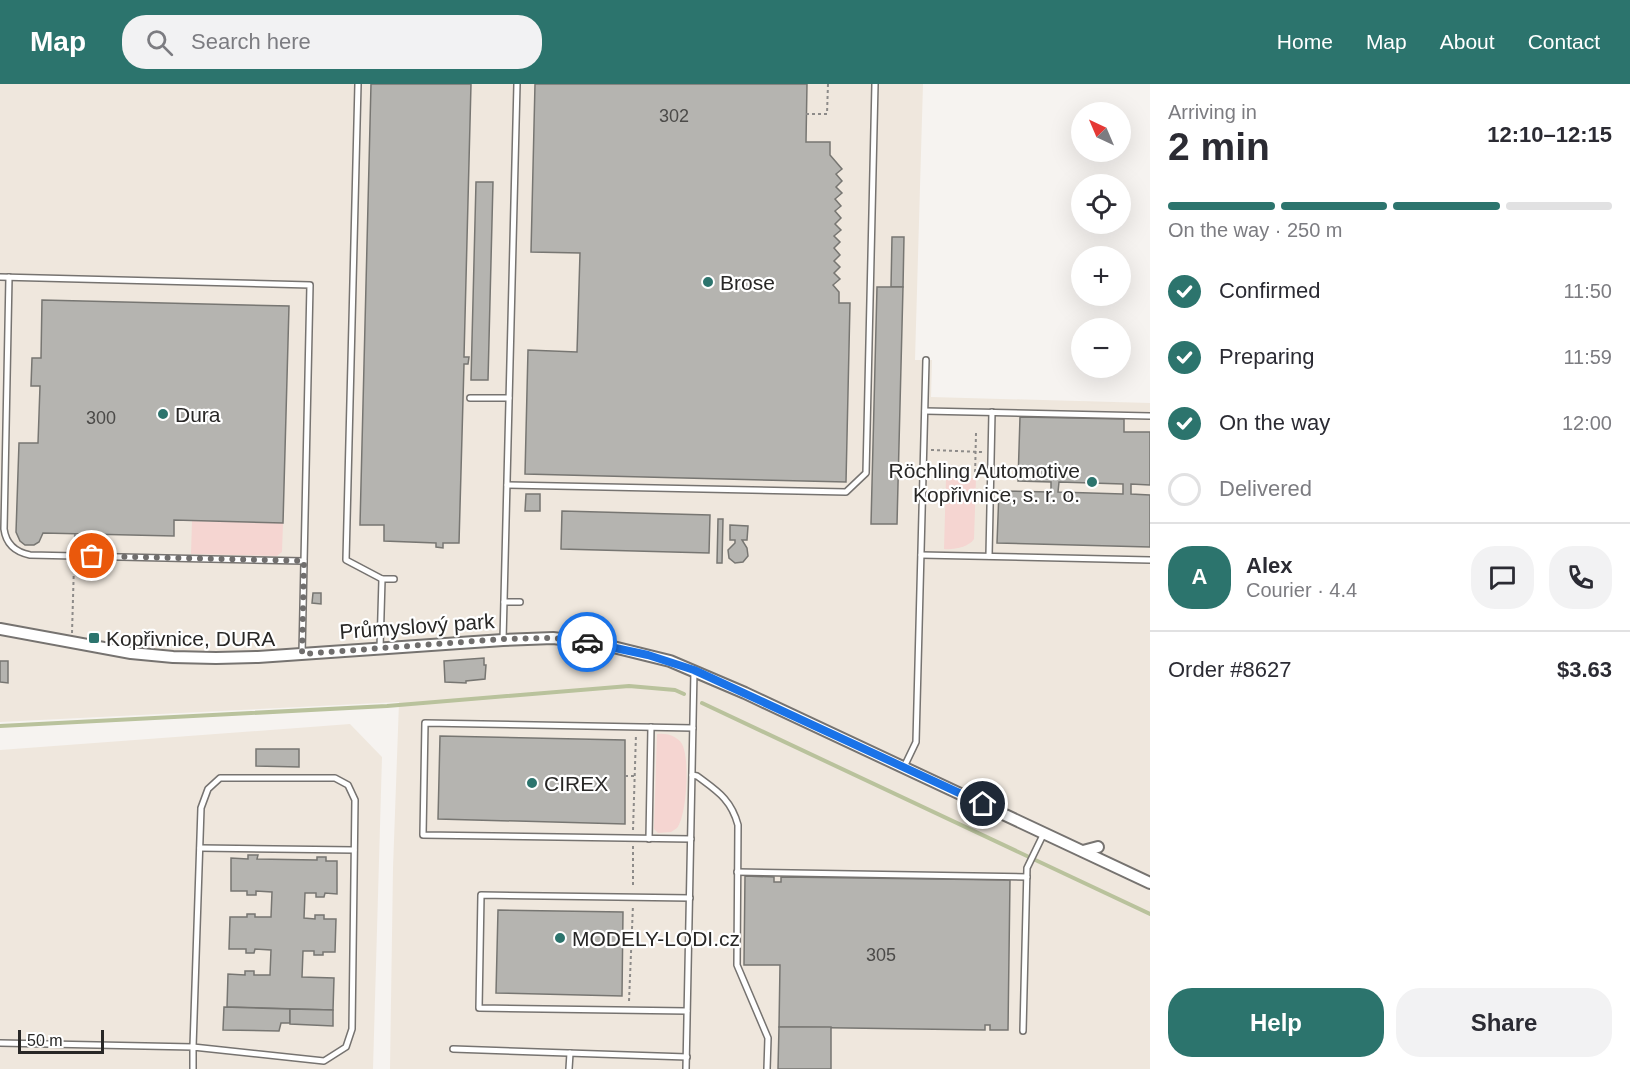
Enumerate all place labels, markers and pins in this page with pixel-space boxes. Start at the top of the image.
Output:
place label: Brose [720,271,775,294]
marker: Brose [701,275,715,289]
place label: Dura [175,403,221,426]
marker: Dura [156,407,170,421]
place label: Röchling Automotive Kopřivnice, s. r. o. [889,459,1080,506]
marker: Röchling Automotive Kopřivnice, s. r. o. [1085,475,1099,489]
pin [66,530,117,581]
place label: Kopřivnice, DURA [106,627,275,650]
marker: Kopřivnice, DURA [87,631,101,645]
place label: CIREX [544,772,608,795]
marker: CIREX [525,776,539,790]
pin [957,778,1008,829]
place label: MODELY-LODI.cz [572,927,740,950]
marker: MODELY-LODI.cz [553,931,567,945]

